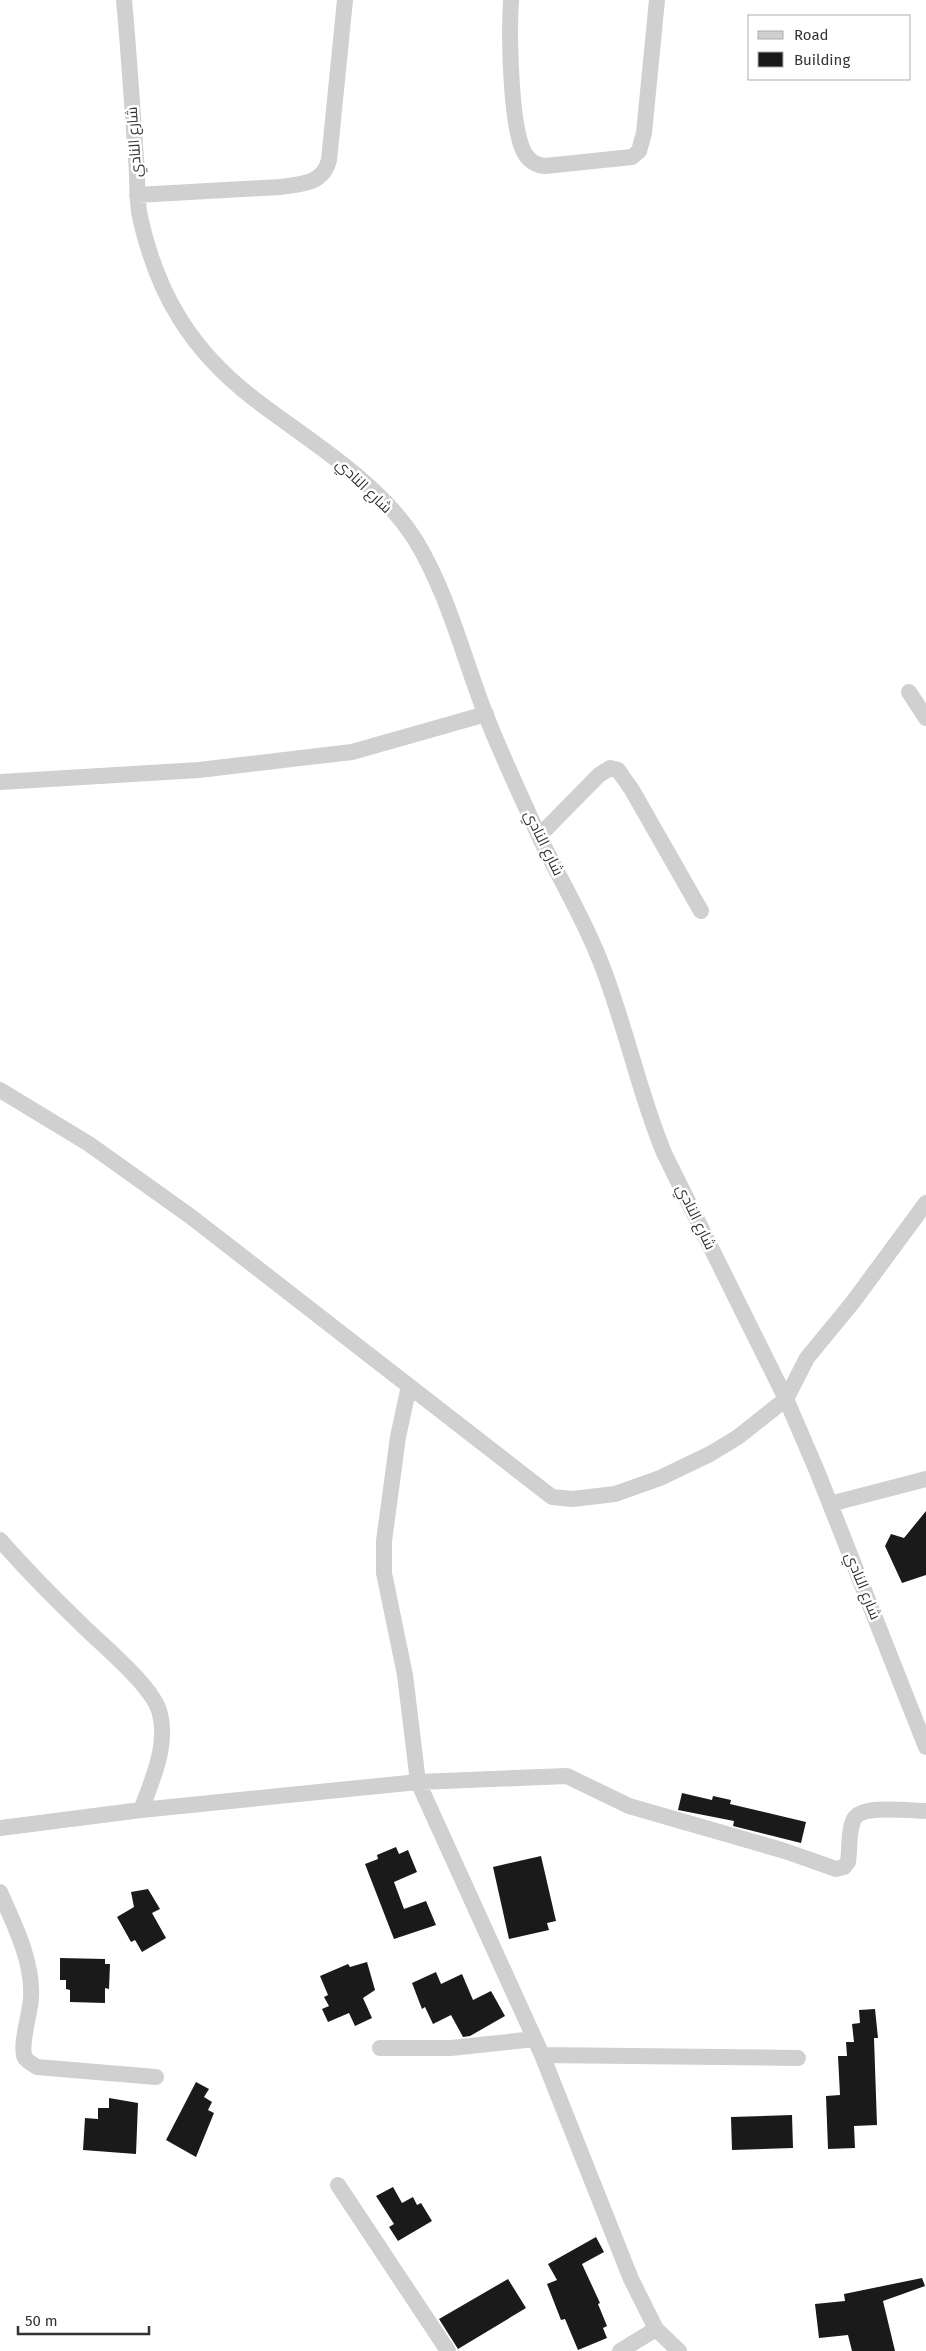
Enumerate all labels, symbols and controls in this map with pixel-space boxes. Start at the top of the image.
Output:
legend [748,15,911,80]
text: Road [794,26,829,44]
text: Building [794,51,850,69]
street label: شارع النادي [123,106,148,178]
street label: شارع النادي [330,455,396,519]
street label: شارع النادي [518,807,568,880]
street label: شارع النادي [670,1181,720,1254]
street label: شارع النادي [839,1550,885,1623]
scale bar [18,2304,149,2336]
text: 50 m [25,2312,58,2330]

